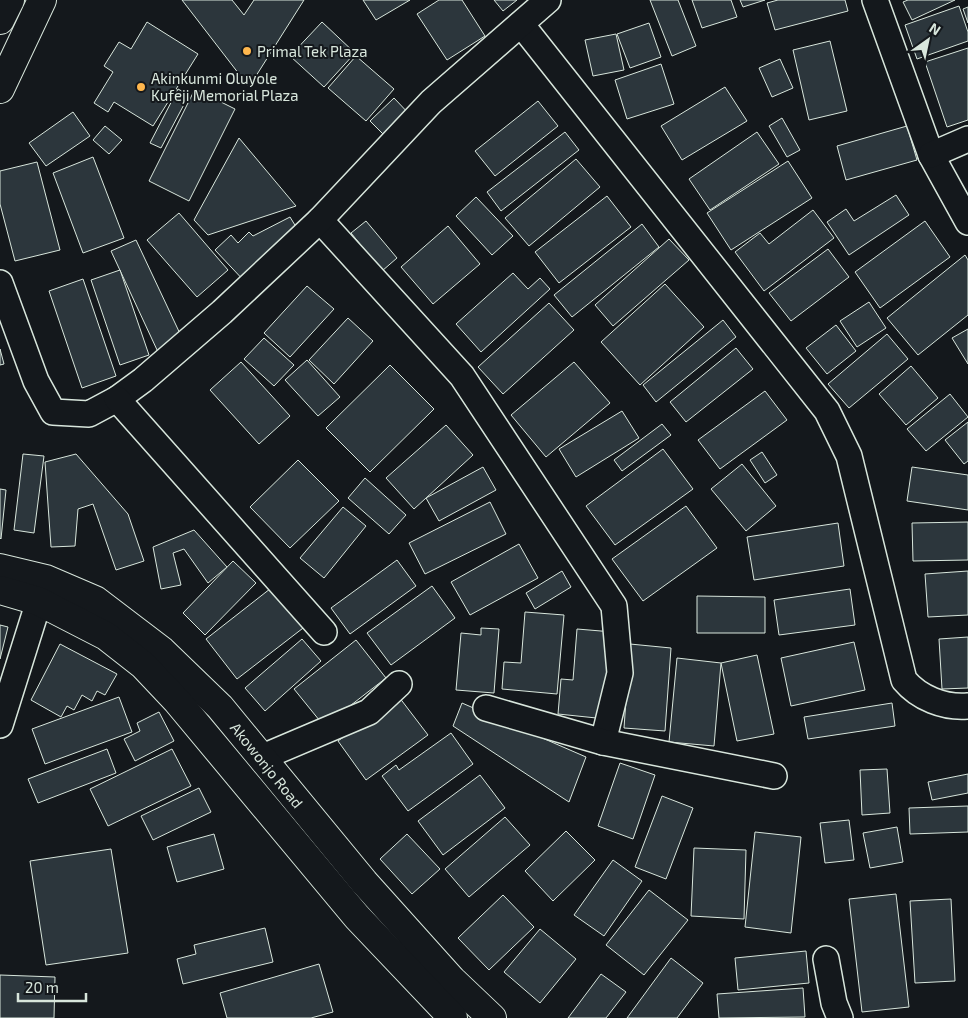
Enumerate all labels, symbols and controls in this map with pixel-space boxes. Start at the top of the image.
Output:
north arrow [903,15,953,65]
text: N [926,19,944,39]
place label: Primal Tek Plaza [257,42,367,60]
marker: Primal Tek Plaza [241,45,253,57]
place label: Akinkunmi Oluyole Kufeji Memorial Plaza [151,69,299,105]
marker: Akinkunmi Oluyole Kufeji Memorial Plaza [135,81,147,93]
street label: Akowonjo Road [226,719,307,812]
scale bar [18,970,85,1002]
text: 20 m [25,978,59,996]

